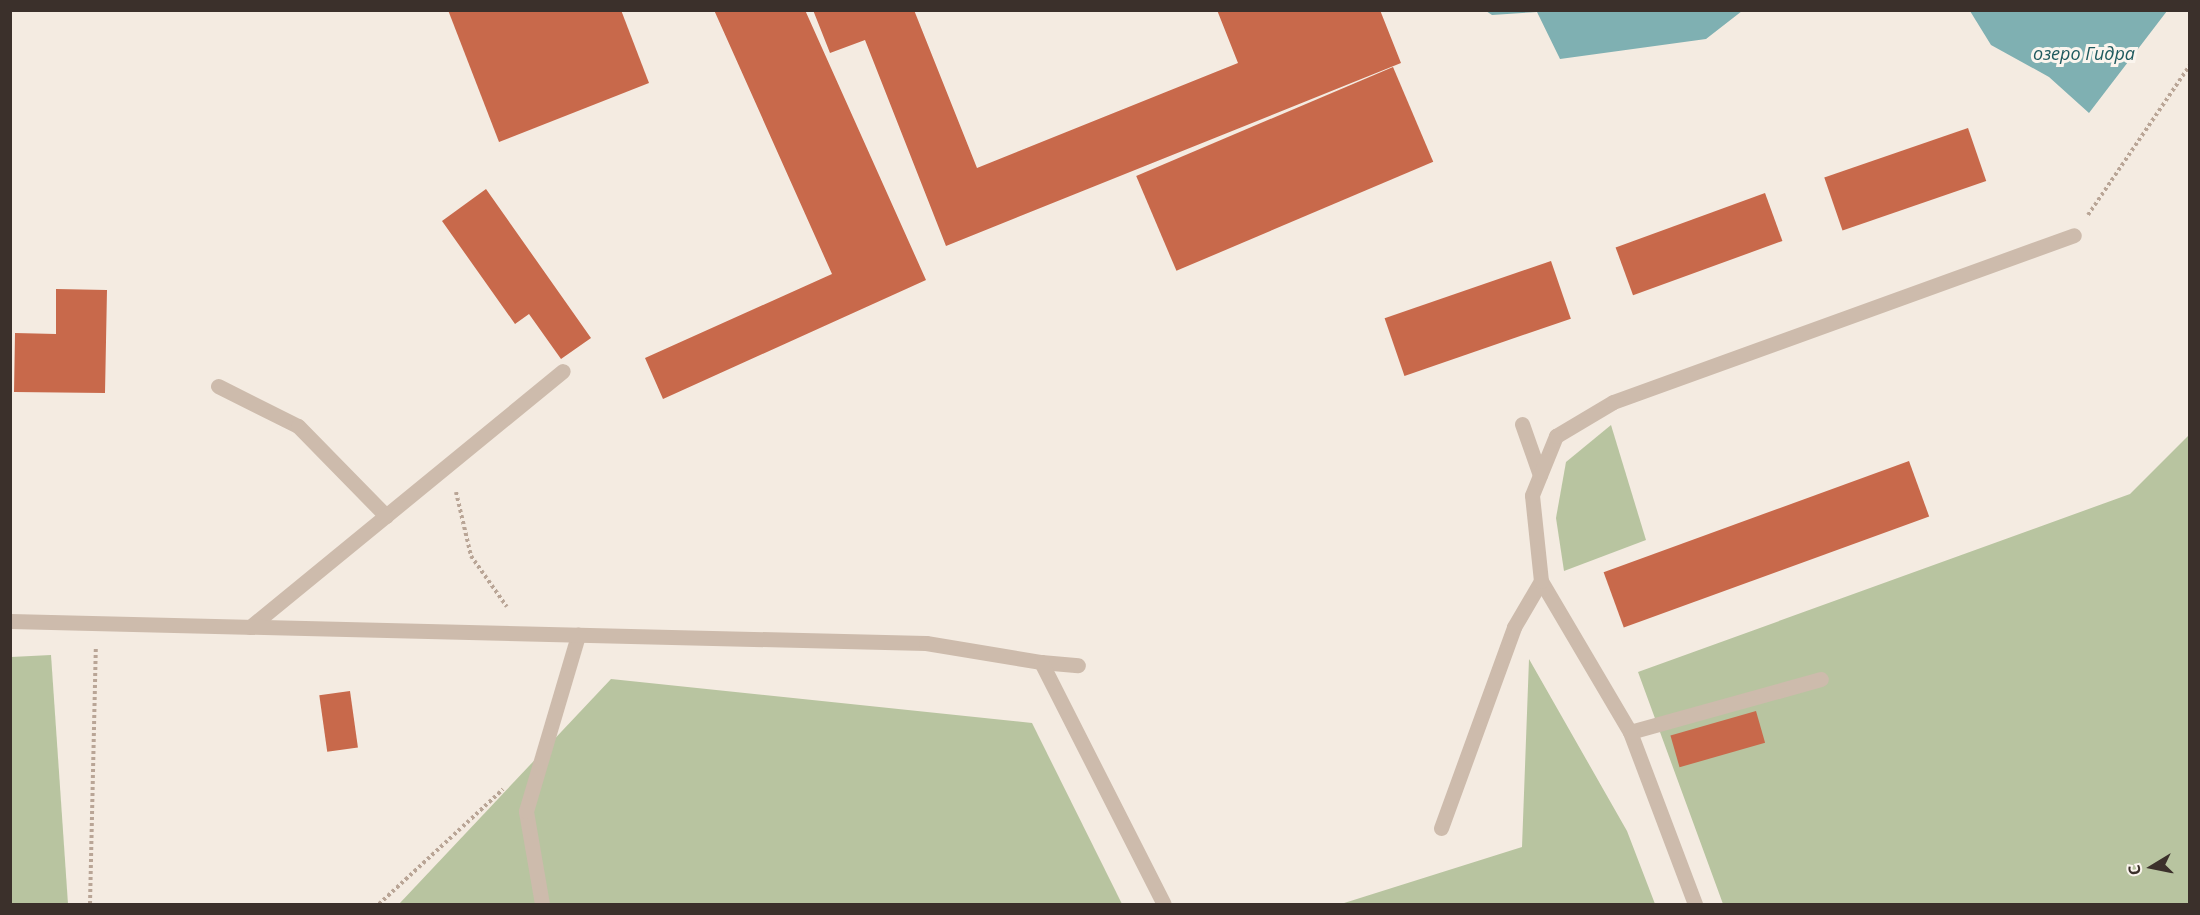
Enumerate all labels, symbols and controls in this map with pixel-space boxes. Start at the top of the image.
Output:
water label: озеро Гидра [2033,42,2135,64]
north arrow [2122,837,2182,897]
text: С [2123,863,2146,877]

